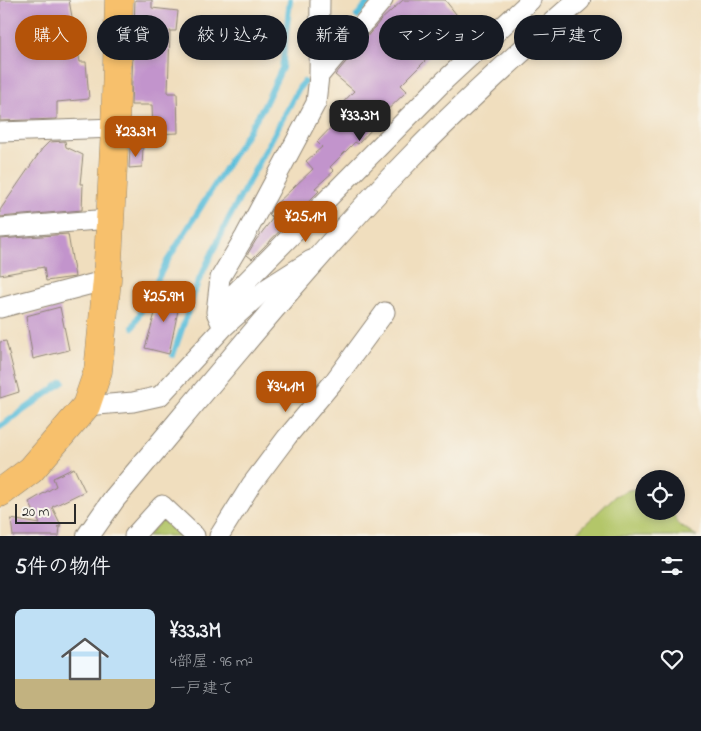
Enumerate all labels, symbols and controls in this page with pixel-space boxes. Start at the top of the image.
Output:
chip: 購入 [15,15,87,60]
chip: 賃貸 [97,15,169,60]
chip: 絞り込み [179,15,287,60]
chip: 新着 [297,15,369,60]
chip: マンション [379,15,504,60]
chip: 一戸建て [514,15,622,60]
pin: ¥33.3M [319,100,401,142]
text: ¥33.3M [340,104,380,128]
pin: ¥23.3M [95,116,177,158]
text: ¥23.3M [116,120,156,144]
pin: ¥25.1M [265,200,347,243]
text: ¥25.1M [285,205,327,229]
pin: ¥25.9M [123,280,205,323]
text: ¥25.9M [143,285,185,309]
pin: ¥34.1M [245,370,327,413]
text: ¥34.1M [267,375,305,399]
map controls [635,470,685,520]
button: locate [635,470,685,520]
scale bar [15,501,76,524]
text: 20 m [22,502,49,523]
icon: filters [658,552,686,580]
text: 5件の物件 [15,553,111,583]
text: ¥33.3M [170,617,221,647]
icon: home [55,629,115,689]
icon: heart [658,645,686,673]
text: 4部屋 · 96 m² [170,650,253,674]
text: 一戸建て [170,677,234,701]

